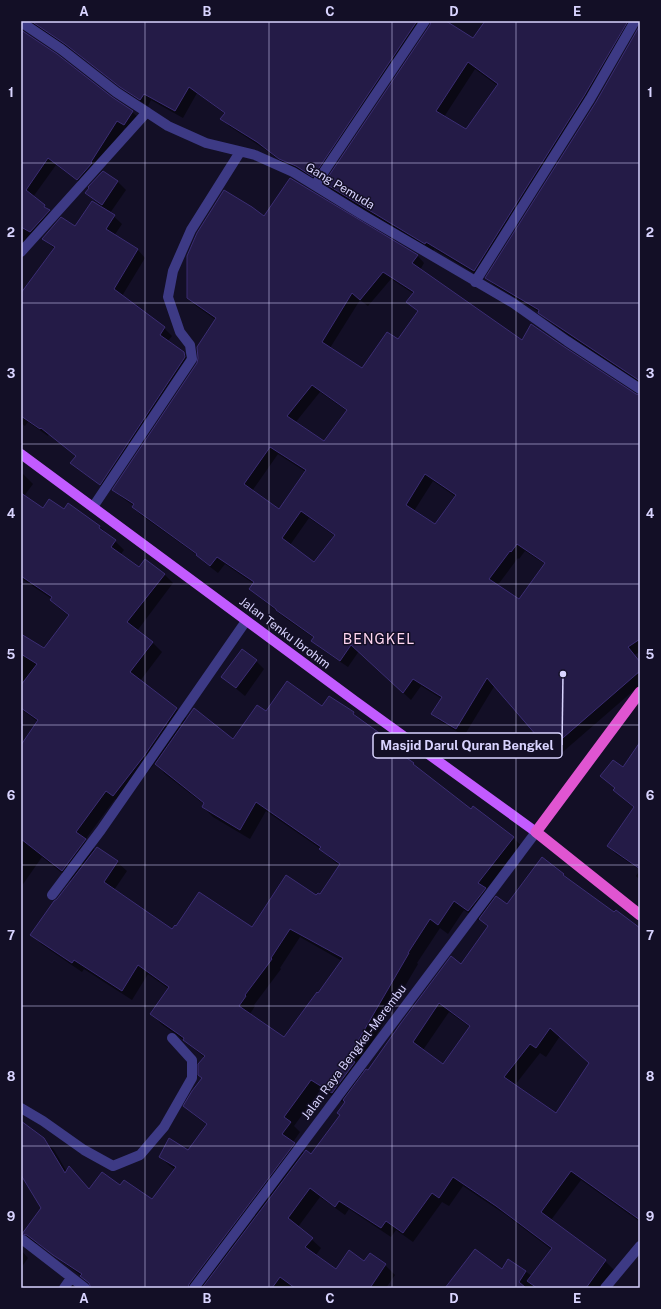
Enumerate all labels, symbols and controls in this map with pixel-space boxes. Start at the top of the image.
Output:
text: A [79,4,89,19]
text: B [203,4,212,19]
text: C [325,4,335,19]
text: D [449,4,459,19]
text: E [573,4,581,19]
text: 1 [8,85,14,100]
text: 1 [647,85,653,100]
street label: Gang Pemuda [303,160,377,212]
text: 2 [7,225,15,240]
text: 2 [646,225,654,240]
text: 3 [7,366,16,381]
text: 3 [646,366,655,381]
text: 4 [7,506,16,521]
text: 4 [646,506,655,521]
street label: Jalan Tenku Ibrohim [237,594,333,672]
district label: BENGKEL [343,631,415,647]
text: 5 [7,647,16,662]
text: 5 [646,647,655,662]
callout: Masjid Darul Quran Bengkel [373,733,562,758]
text: Masjid Darul Quran Bengkel [380,738,554,753]
text: 6 [7,788,16,803]
text: 6 [646,788,655,803]
text: 7 [7,928,15,943]
text: 7 [646,928,654,943]
street label: Jalan Raya Bengkel-Merembu [299,982,409,1122]
text: 8 [7,1069,16,1084]
text: 8 [646,1069,655,1084]
text: 9 [7,1209,15,1224]
text: 9 [646,1209,654,1224]
text: A [79,1291,89,1306]
text: B [203,1291,212,1306]
text: C [325,1291,335,1306]
text: D [449,1291,459,1306]
text: E [573,1291,581,1306]

